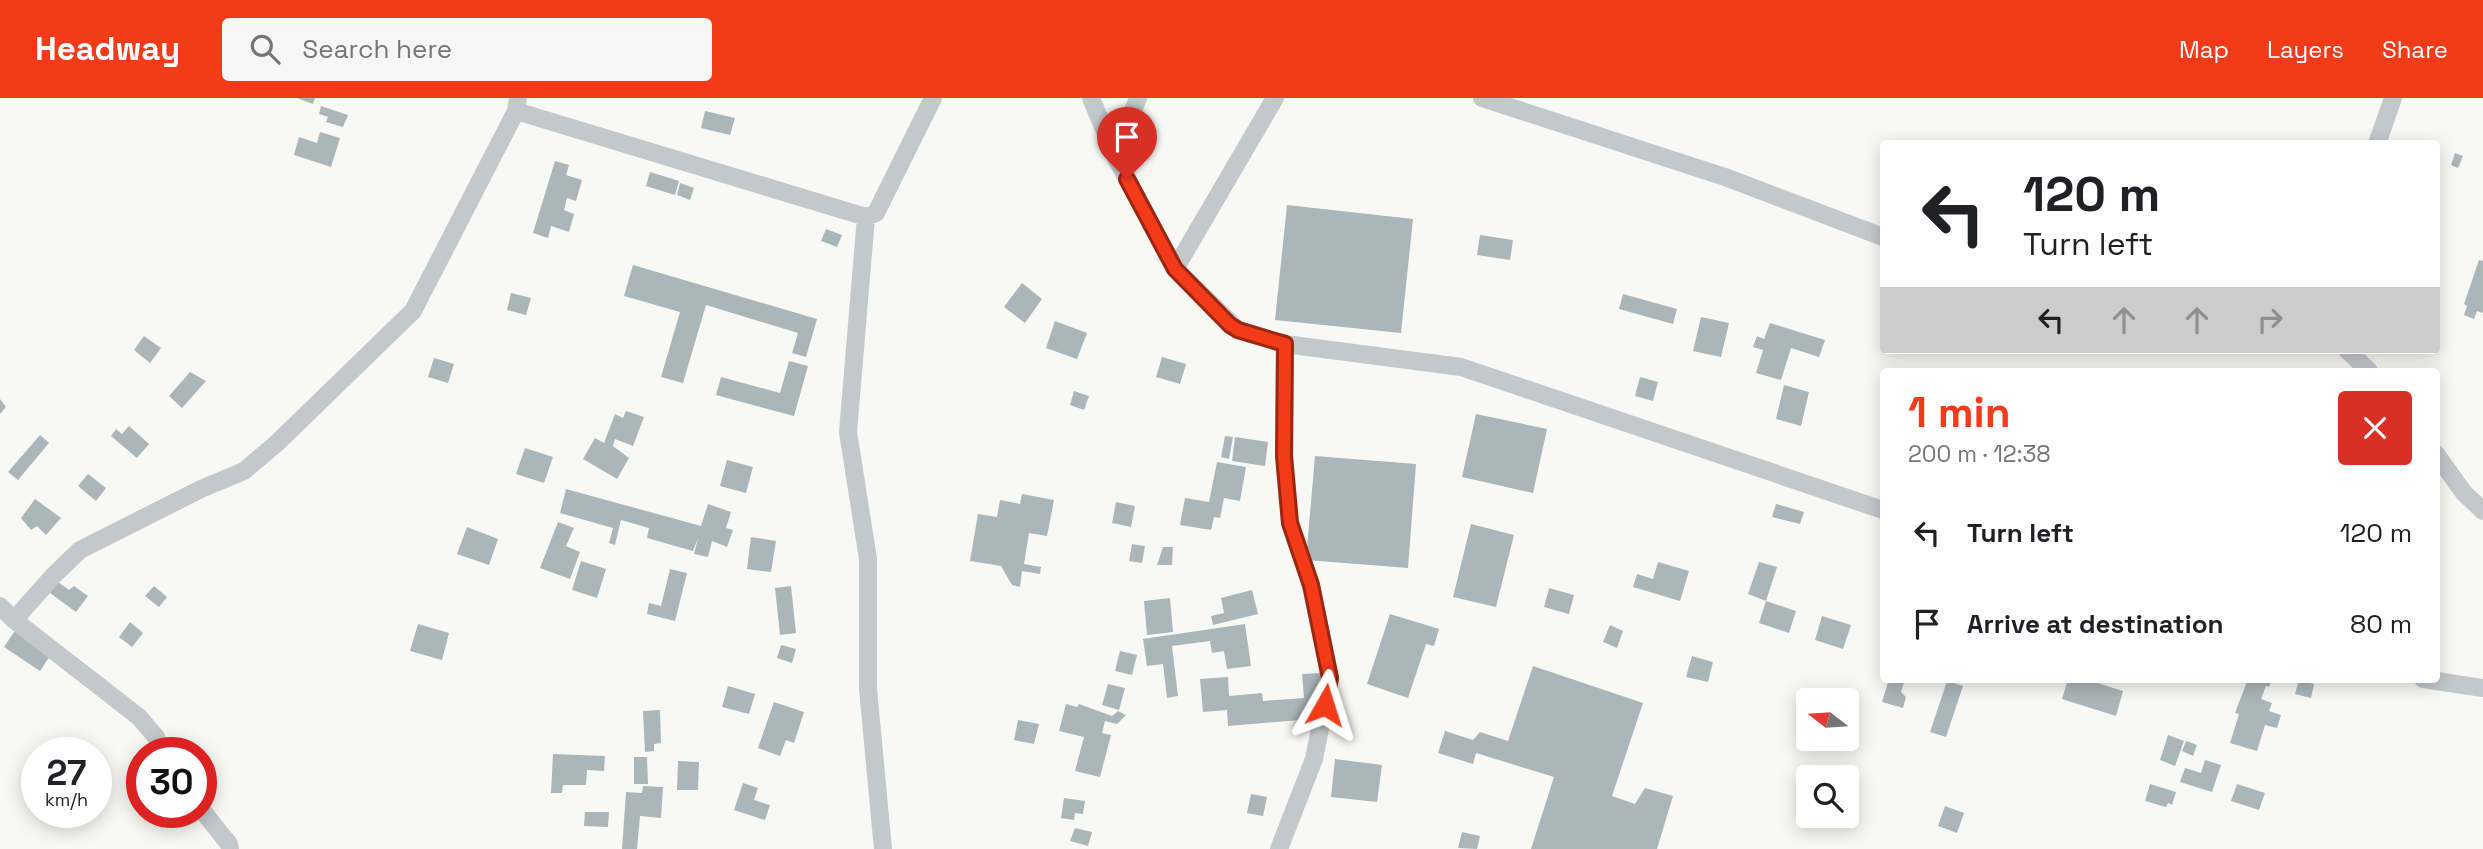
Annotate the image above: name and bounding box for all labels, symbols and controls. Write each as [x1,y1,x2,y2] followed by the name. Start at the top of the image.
[222,18,712,81] search box
[35,28,180,70] text: Headway
[246,30,284,68] icon: search
[302,32,452,66] text: Search here
[2179,34,2229,65] text: Map
[2267,34,2344,65] text: Layers
[2382,34,2448,65] text: Share
[1097,107,1157,179] pin
[1108,118,1146,156] icon: arrive
[2023,163,2160,225] text: 120 m
[1908,168,1999,259] icon: left
[2023,224,2153,264] text: Turn left
[2032,301,2070,339] icon: left
[2105,301,2143,339] icon: ahead
[2178,301,2216,339] icon: ahead
[2251,301,2289,339] icon: right
[1908,386,2011,439] text: 1 min
[2338,391,2412,465] button: close
[1908,439,2051,469] text: 200 m · 12:38
[1908,514,1946,552] icon: left
[1967,516,2074,550] text: Turn left
[2340,516,2412,550] text: 120 m
[1908,605,1946,643] icon: arrive
[1967,607,2224,641] text: Arrive at destination
[2350,607,2412,641] text: 80 m
[1288,668,1362,742] position arrow
[1796,688,1858,751] north arrow
[1796,688,1859,828] map controls
[126,737,217,828] speed limit sign: 30
[47,751,86,795] text: 27
[1796,765,1859,828] button: search
[45,788,88,811] text: km/h

